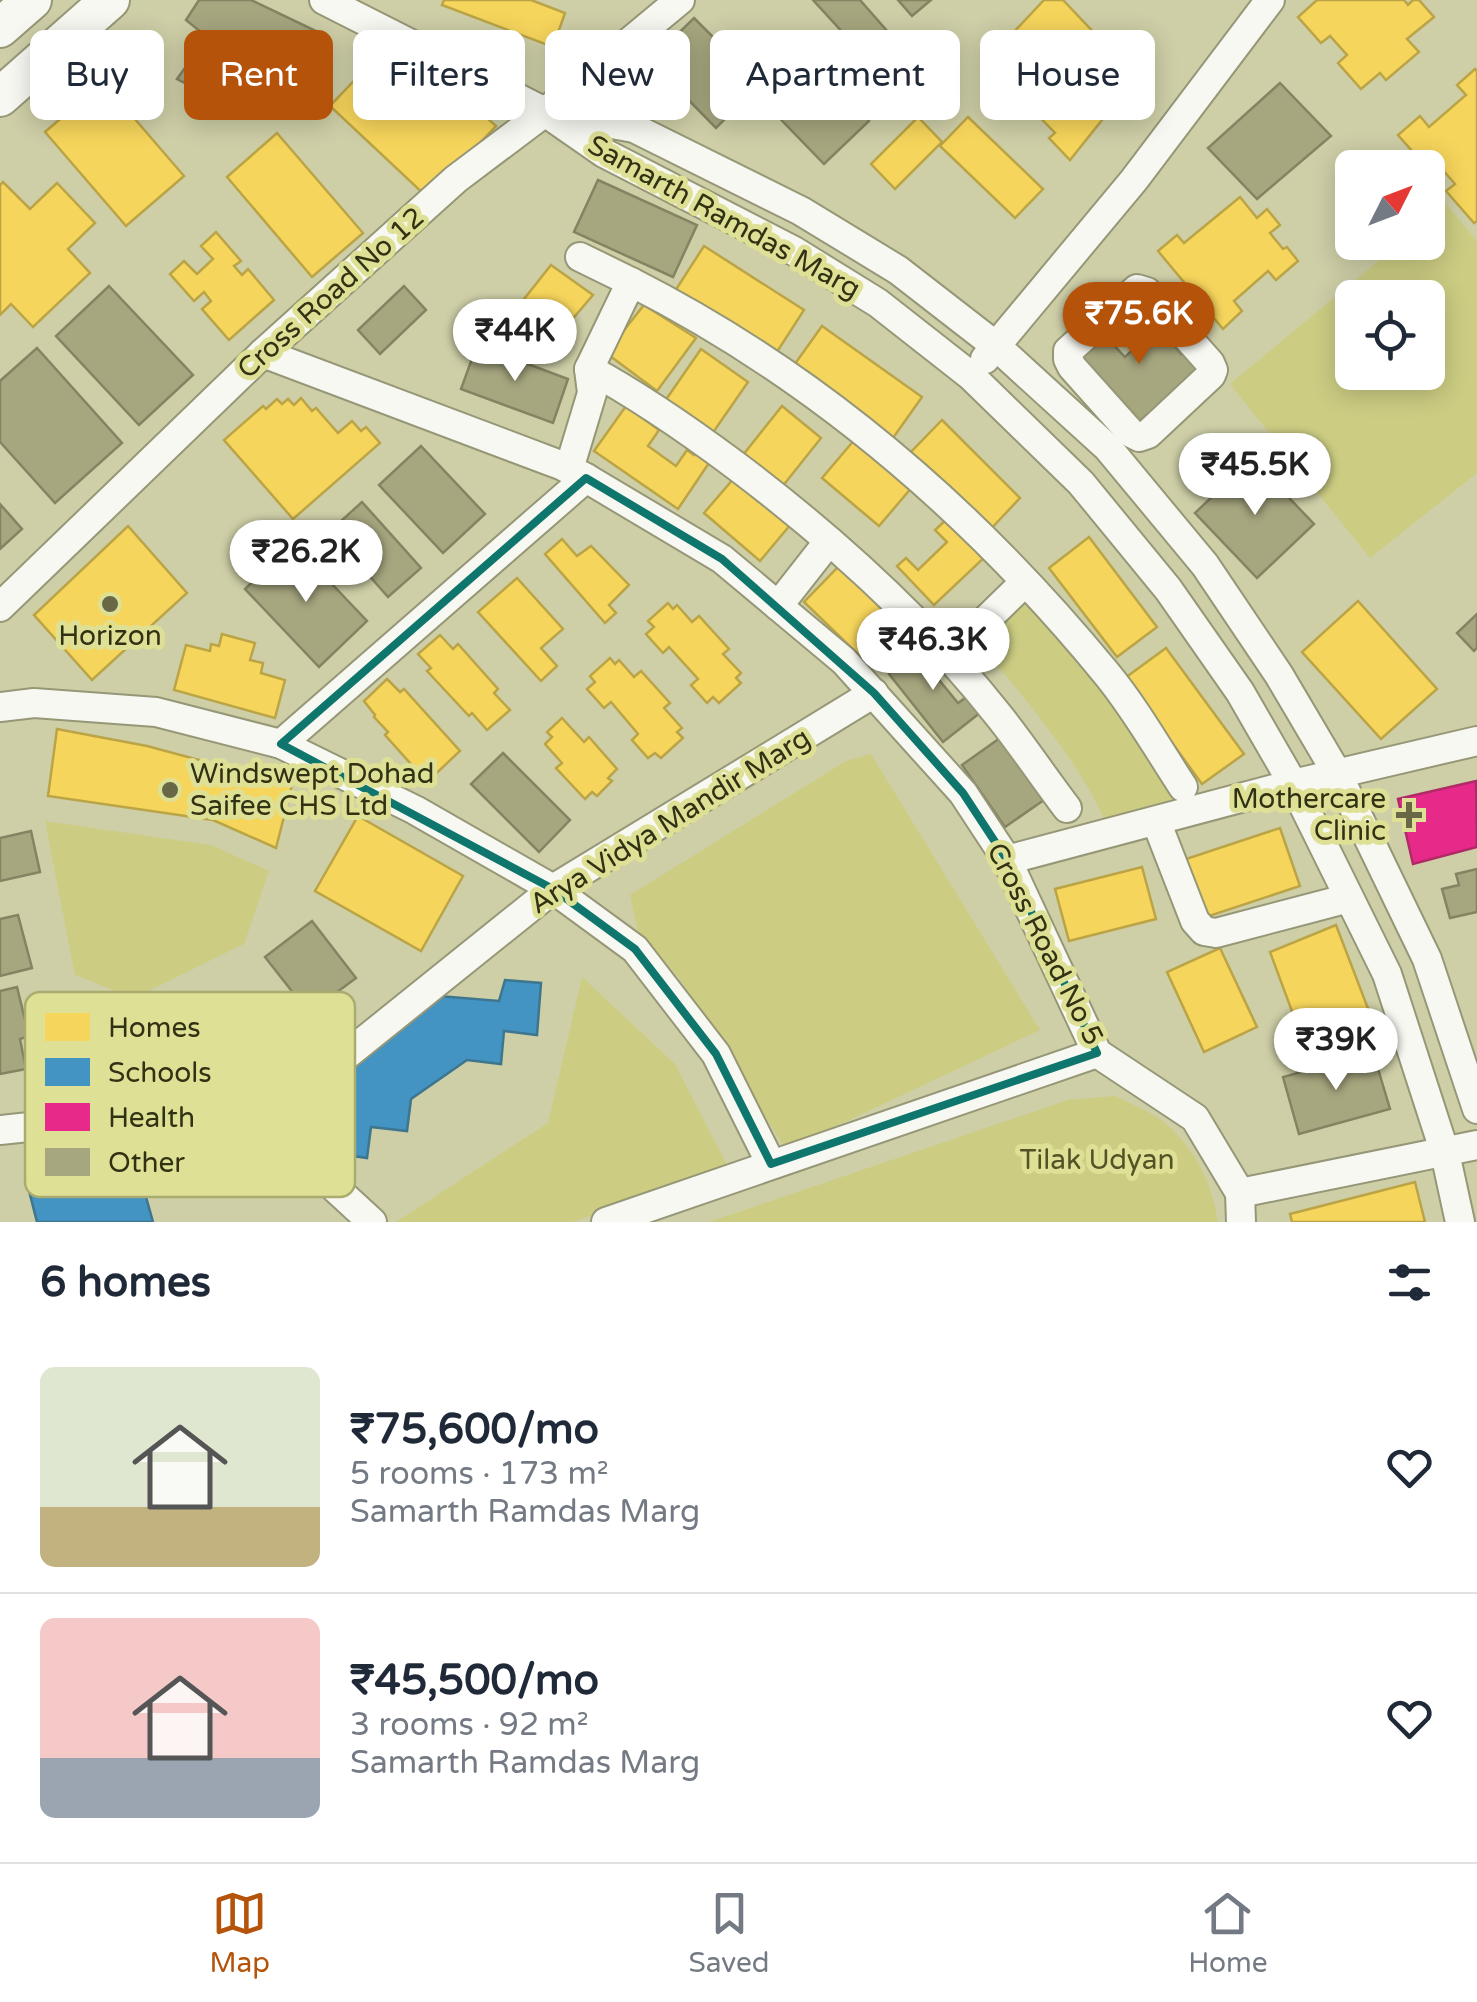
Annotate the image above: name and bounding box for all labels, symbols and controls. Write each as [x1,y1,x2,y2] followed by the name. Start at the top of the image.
[30,30,164,120] chip: Buy
[184,30,333,120] chip: Rent
[353,30,525,120] chip: Filters
[545,30,690,120] chip: New
[710,30,960,120] chip: Apartment
[980,30,1155,120] chip: House
[582,128,866,306] street label: Samarth Ramdas Marg
[1335,150,1445,260] north arrow
[1335,150,1445,390] map controls
[230,200,432,386] street label: Cross Road No 12
[1335,280,1445,390] button: locate
[1058,282,1220,367] pin: ₹75.6K
[1085,295,1193,333] text: ₹75.6K
[456,299,574,384] pin: ₹44K
[475,312,555,350] text: ₹44K
[1174,433,1336,518] pin: ₹45.5K
[1201,446,1309,484] text: ₹45.5K
[225,520,387,605] pin: ₹26.2K
[252,533,360,571] text: ₹26.2K
[99,593,121,615] marker: Horizon
[852,608,1014,693] pin: ₹46.3K
[58,619,162,653] place label: Horizon
[879,621,987,659] text: ₹46.3K
[524,721,816,921] street label: Arya Vidya Mandir Marg
[190,757,434,823] place label: Windswept Dohad Saifee CHS Ltd
[159,779,181,801] marker: Windswept Dohad Saifee CHS Ltd
[1232,782,1386,848] place label: Mothercare Clinic
[1396,802,1422,828] marker: Mothercare Clinic
[979,837,1111,1051] street label: Cross Road No 5
[25,992,355,1197] legend
[1277,1008,1395,1093] pin: ₹39K
[108,1011,201,1045] text: Homes
[1296,1021,1376,1059] text: ₹39K
[108,1056,212,1090] text: Schools
[108,1101,195,1135] text: Health
[1019,1143,1175,1177] park label: Tilak Udyan
[108,1146,185,1180] text: Other
[1382,1255,1437,1310] icon: filters
[40,1257,211,1308] text: 6 homes
[350,1404,599,1455] text: ₹75,600/mo
[120,1407,240,1527] icon: home
[1382,1440,1437,1495] icon: heart
[350,1455,609,1493] text: 5 rooms · 173 m²
[350,1493,700,1531] text: Samarth Ramdas Marg
[350,1655,599,1706] text: ₹45,500/mo
[120,1658,240,1778] icon: home
[1382,1691,1437,1746] icon: heart
[350,1706,589,1744] text: 3 rooms · 92 m²
[350,1744,700,1782] text: Samarth Ramdas Marg
[209,1886,270,1980] tab: Map
[689,1886,770,1980] tab: Saved
[1188,1886,1268,1980] tab: Home

